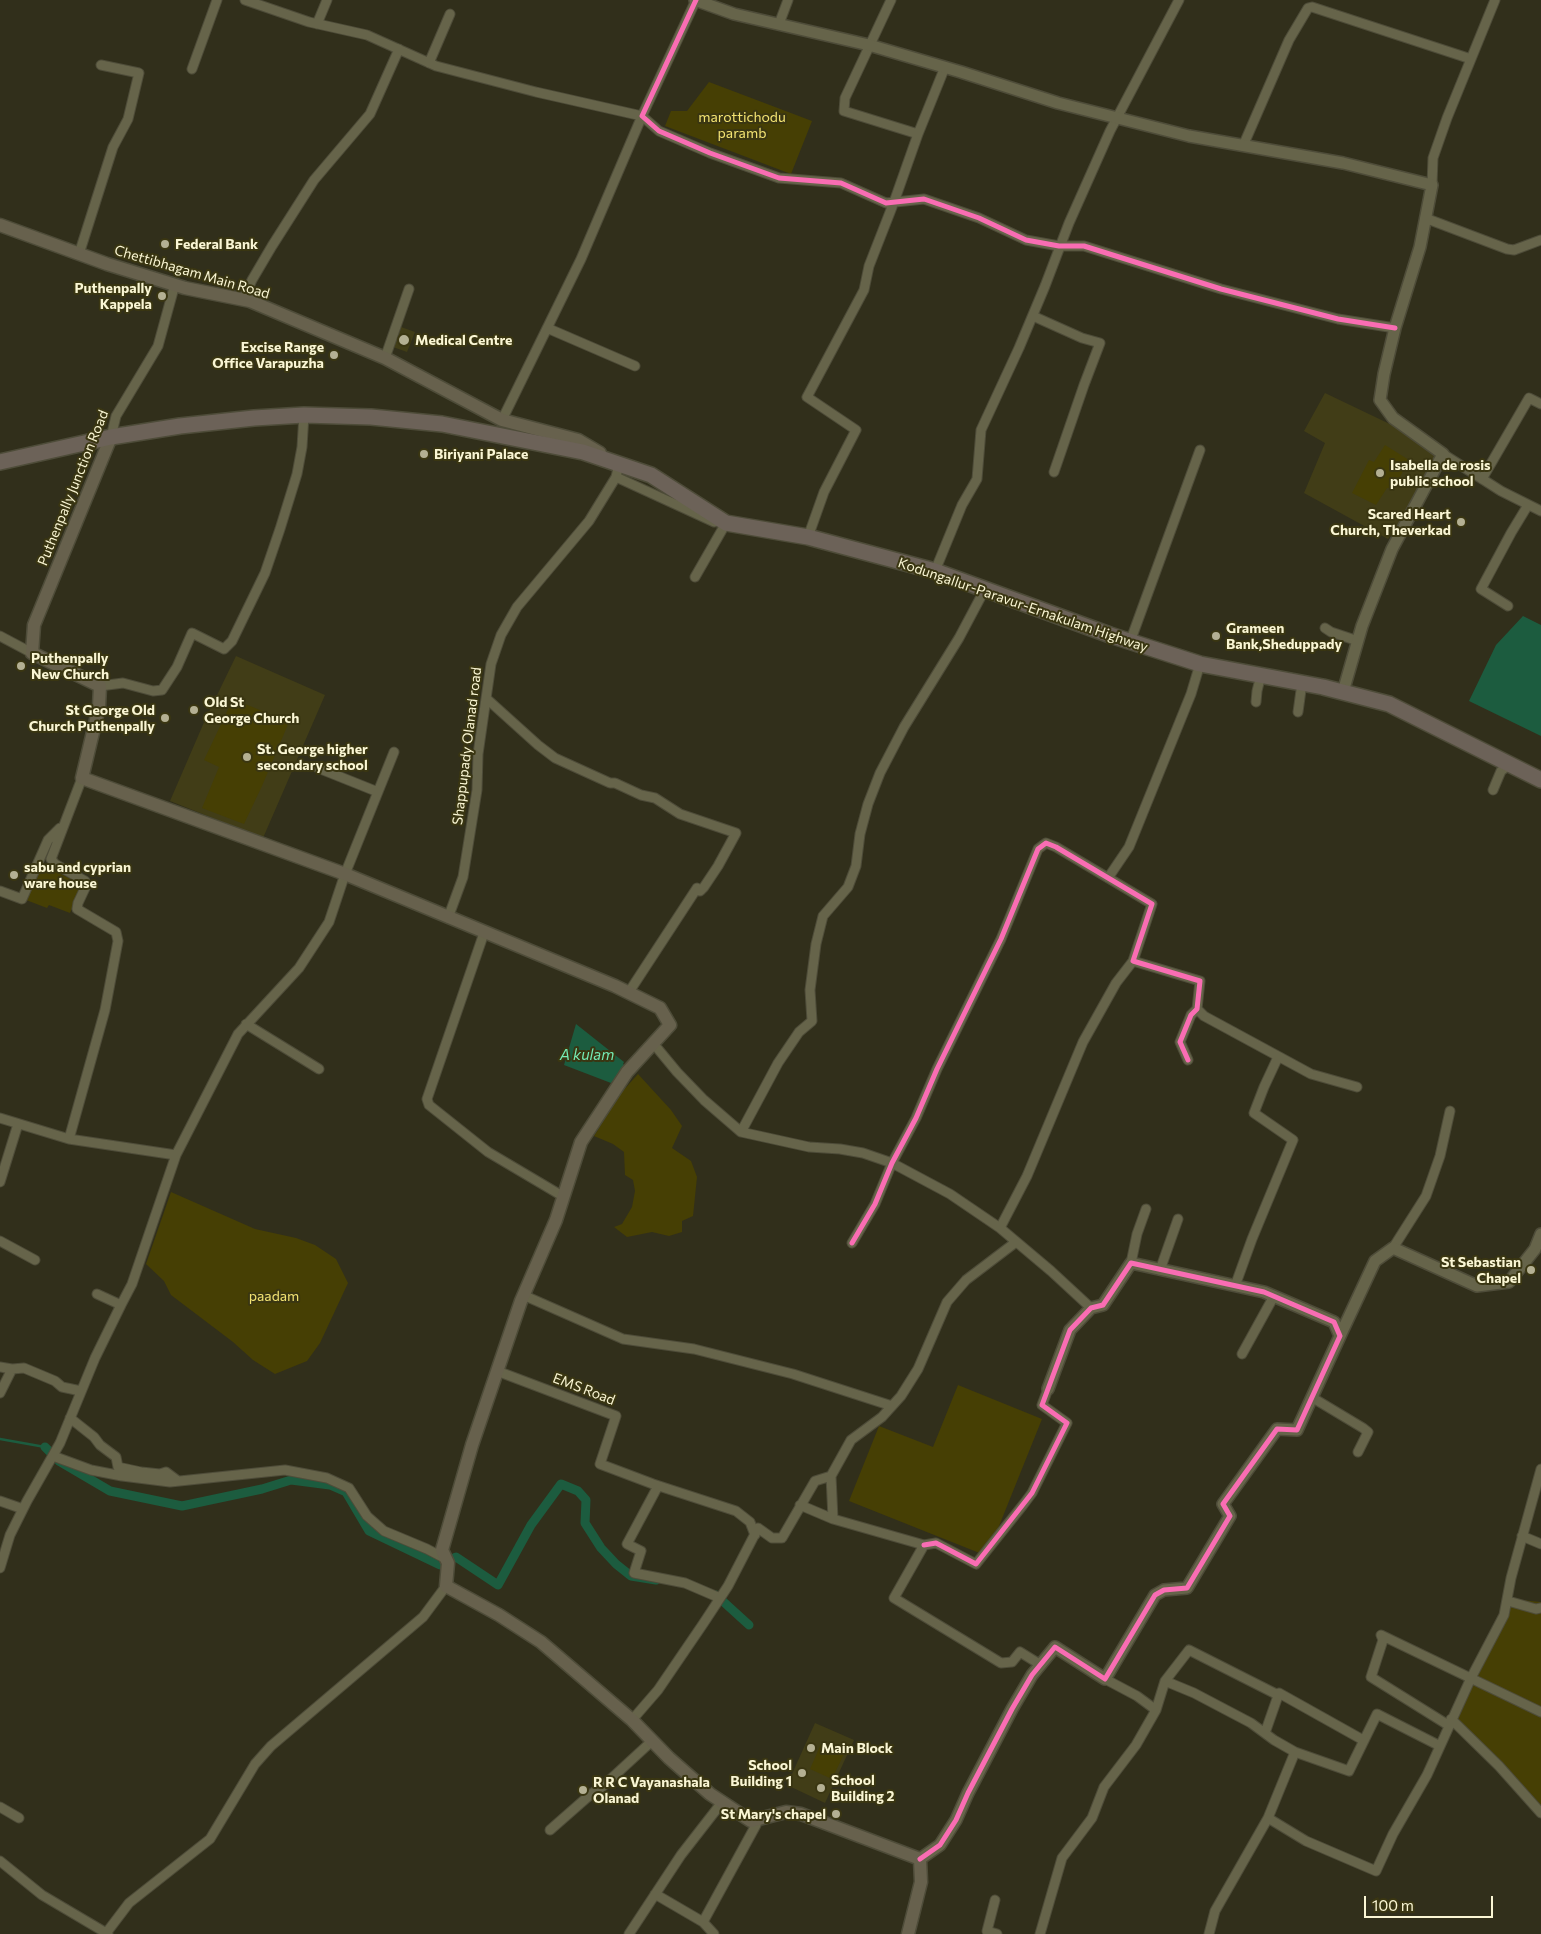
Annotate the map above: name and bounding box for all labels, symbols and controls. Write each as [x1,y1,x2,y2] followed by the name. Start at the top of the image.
[698,109,786,142] park label: marottichodu paramb
[175,236,258,252] place label: Federal Bank
[159,238,171,250] marker: Federal Bank
[112,242,272,302] street label: Chettibhagam Main Road
[74,280,152,312] place label: Puthenpally Kappela
[156,290,168,302] marker: Puthenpally Kappela
[415,332,512,348] place label: Medical Centre
[397,333,411,347] marker: Medical Centre
[212,339,324,372] place label: Excise Range Office Varapuzha
[328,349,340,361] marker: Excise Range Office Varapuzha
[34,408,112,568] street label: Puthenpally Junction Road
[434,446,528,462] place label: Biriyani Palace
[418,448,430,460] marker: Biriyani Palace
[1390,457,1491,490] place label: Isabella de rosis public school
[1374,467,1386,479] marker: Isabella de rosis public school
[1330,506,1451,538] place label: Scared Heart Church, Theverkad
[1455,516,1467,528] marker: Scared Heart Church, Theverkad
[896,554,1150,656] street label: Kodungallur-Paravur-Ernakulam Highway
[1226,620,1342,652] place label: Grameen Bank,Sheduppady
[1210,630,1222,642] marker: Grameen Bank,Sheduppady
[31,650,109,682] place label: Puthenpally New Church
[15,660,27,672] marker: Puthenpally New Church
[449,666,485,826] street label: Shappupady Olanad road
[204,694,299,726] place label: Old St George Church
[29,702,155,734] place label: St George Old Church Puthenpally
[188,704,200,716] marker: Old St George Church
[159,712,171,724] marker: St George Old Church Puthenpally
[257,741,368,774] place label: St. George higher secondary school
[241,751,253,763] marker: St. George higher secondary school
[24,859,131,892] place label: sabu and cyprian ware house
[8,869,20,881] marker: sabu and cyprian ware house
[560,1046,614,1064] water label: A kulam
[1441,1254,1521,1286] place label: St Sebastian Chapel
[1525,1264,1537,1276] marker: St Sebastian Chapel
[249,1288,299,1304] park label: paadam
[551,1369,617,1409] street label: EMS Road
[821,1740,893,1756] place label: Main Block
[805,1742,817,1754] marker: Main Block
[730,1757,792,1790] place label: School Building 1
[796,1767,808,1779] marker: School Building 1
[831,1772,894,1804] place label: School Building 2
[593,1774,710,1806] place label: R R C Vayanashala Olanad
[815,1782,827,1794] marker: School Building 2
[577,1784,589,1796] marker: R R C Vayanashala Olanad
[721,1806,826,1822] place label: St Mary's chapel
[830,1808,842,1820] marker: St Mary's chapel
[1366,1886,1495,1918] scale bar
[1372,1896,1414,1914] text: 100 m

